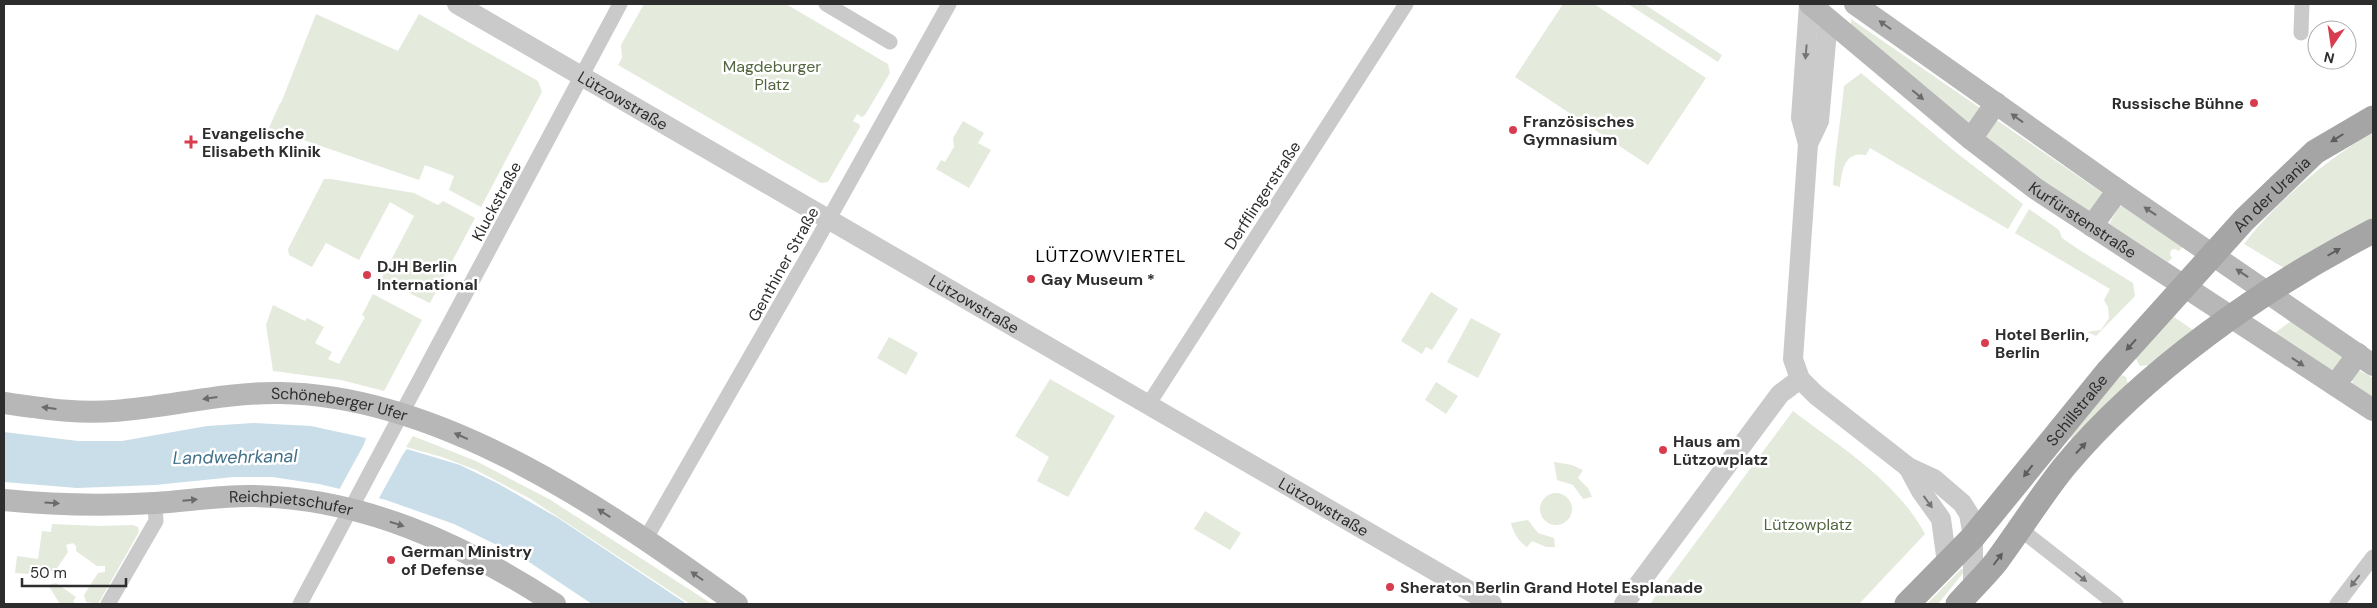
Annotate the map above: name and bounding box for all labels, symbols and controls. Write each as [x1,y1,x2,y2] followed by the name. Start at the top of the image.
[1878,20,1892,30] one-way arrow
[2307,20,2357,70] north arrow
[1802,45,1810,61] one-way arrow
[2322,48,2336,68] text: N
[723,56,821,95] park label: Magdeburger Platz
[574,66,672,135] street label: Lützowstraße
[1911,89,1924,100] one-way arrow
[2112,93,2244,114] place label: Russische Bühne
[2248,97,2260,109] marker: Russische Bühne
[1523,111,1634,150] place label: Französisches Gymnasium
[2011,112,2024,123] one-way arrow
[202,123,322,162] place label: Evangelische Elisabeth Klinik
[1507,124,1519,136] marker: Französisches Gymnasium
[2330,133,2343,143] one-way arrow
[184,135,198,149] marker: Evangelische Elisabeth Klinik
[1220,137,1305,253] street label: Derfflingerstraße
[2228,152,2315,237] street label: An der Urania
[467,158,526,245] street label: Kluckstraße
[2024,177,2140,263] street label: Kurfürstenstraße
[743,203,824,325] street label: Genthiner Straße
[2143,207,2156,216] one-way arrow
[1036,244,1187,268] district label: LÜTZOWVIERTEL
[2326,248,2341,256] one-way arrow
[377,256,478,295] place label: DJH Berlin International
[2235,268,2248,278] one-way arrow
[361,269,373,281] marker: DJH Berlin International
[1041,269,1155,290] place label: Gay Museum *
[925,270,1023,339] street label: Lützowstraße
[1025,273,1037,285] marker: Gay Museum *
[1995,324,2089,363] place label: Hotel Berlin, Berlin
[1979,337,1991,349] marker: Hotel Berlin, Berlin
[2125,338,2137,350] one-way arrow
[2292,357,2305,367] one-way arrow
[2041,370,2112,450] street label: Schillstraße
[271,383,410,426] street label: Schöneberger Ufer
[202,394,218,402] one-way arrow
[41,404,57,412] one-way arrow
[1673,431,1768,470] place label: Haus am Lützowplatz
[454,432,468,440] one-way arrow
[2075,443,2087,455] one-way arrow
[172,444,299,470] water label: Landwehrkanal
[1657,444,1669,456] marker: Haus am Lützowplatz
[2023,464,2033,477] one-way arrow
[1275,473,1372,541] street label: Lützowstraße
[229,486,355,520] street label: Reichpietschufer
[1923,495,1934,508] one-way arrow
[182,496,198,504] one-way arrow
[45,500,61,508] one-way arrow
[597,509,610,518] one-way arrow
[1764,514,1852,535] park label: Lützowplatz
[389,520,404,528] one-way arrow
[401,541,532,580] place label: German Ministry of Defense
[1993,552,2003,566] one-way arrow
[385,554,397,566] marker: German Ministry of Defense
[22,556,126,588] scale bar
[30,563,67,583] text: 50 m
[690,571,704,581] one-way arrow
[2074,571,2087,582] one-way arrow
[2350,574,2361,587] one-way arrow
[1400,577,1703,598] place label: Sheraton Berlin Grand Hotel Esplanade
[1384,581,1396,593] marker: Sheraton Berlin Grand Hotel Esplanade

